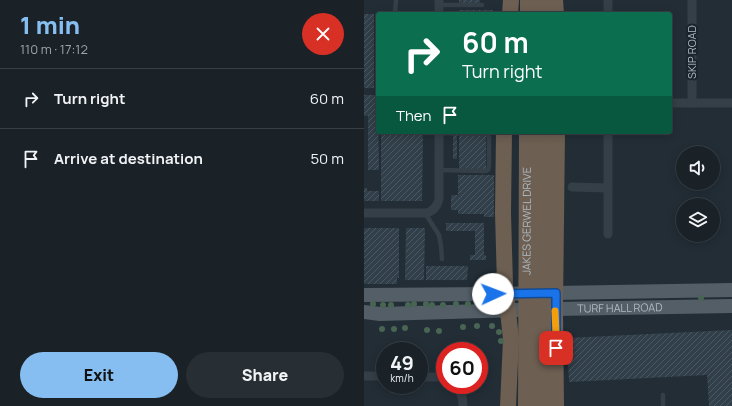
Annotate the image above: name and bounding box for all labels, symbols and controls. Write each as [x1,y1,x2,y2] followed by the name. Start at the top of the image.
[20,8,80,41] text: 1 min
[302,13,344,55] button: close
[462,23,529,61] text: 60 m
[684,25,699,79] street label: SKIP ROAD
[396,28,448,80] icon: right
[20,40,88,58] text: 110 m · 17:12
[462,59,543,83] text: Turn right
[20,88,42,110] icon: right
[54,88,125,109] text: Turn right
[310,88,344,109] text: 60 m
[439,104,461,126] icon: arrive
[396,105,431,126] text: Then
[676,146,720,242] map controls
[676,146,720,190] button: sound
[20,148,42,170] icon: arrive
[54,148,203,169] text: Arrive at destination
[310,148,344,169] text: 50 m
[518,167,534,275] street label: JAKES GERWEL DRIVE
[676,198,720,242] button: layers
[472,273,514,315] position arrow
[577,299,663,316] street label: TURF HALL ROAD
[539,331,573,365] pin
[545,337,567,359] icon: arrive
[436,342,488,394] speed limit sign: 60
[390,349,414,376] text: 49
[20,352,178,398] button: Exit
[186,352,344,398] button: Share
[390,371,414,385] text: km/h

